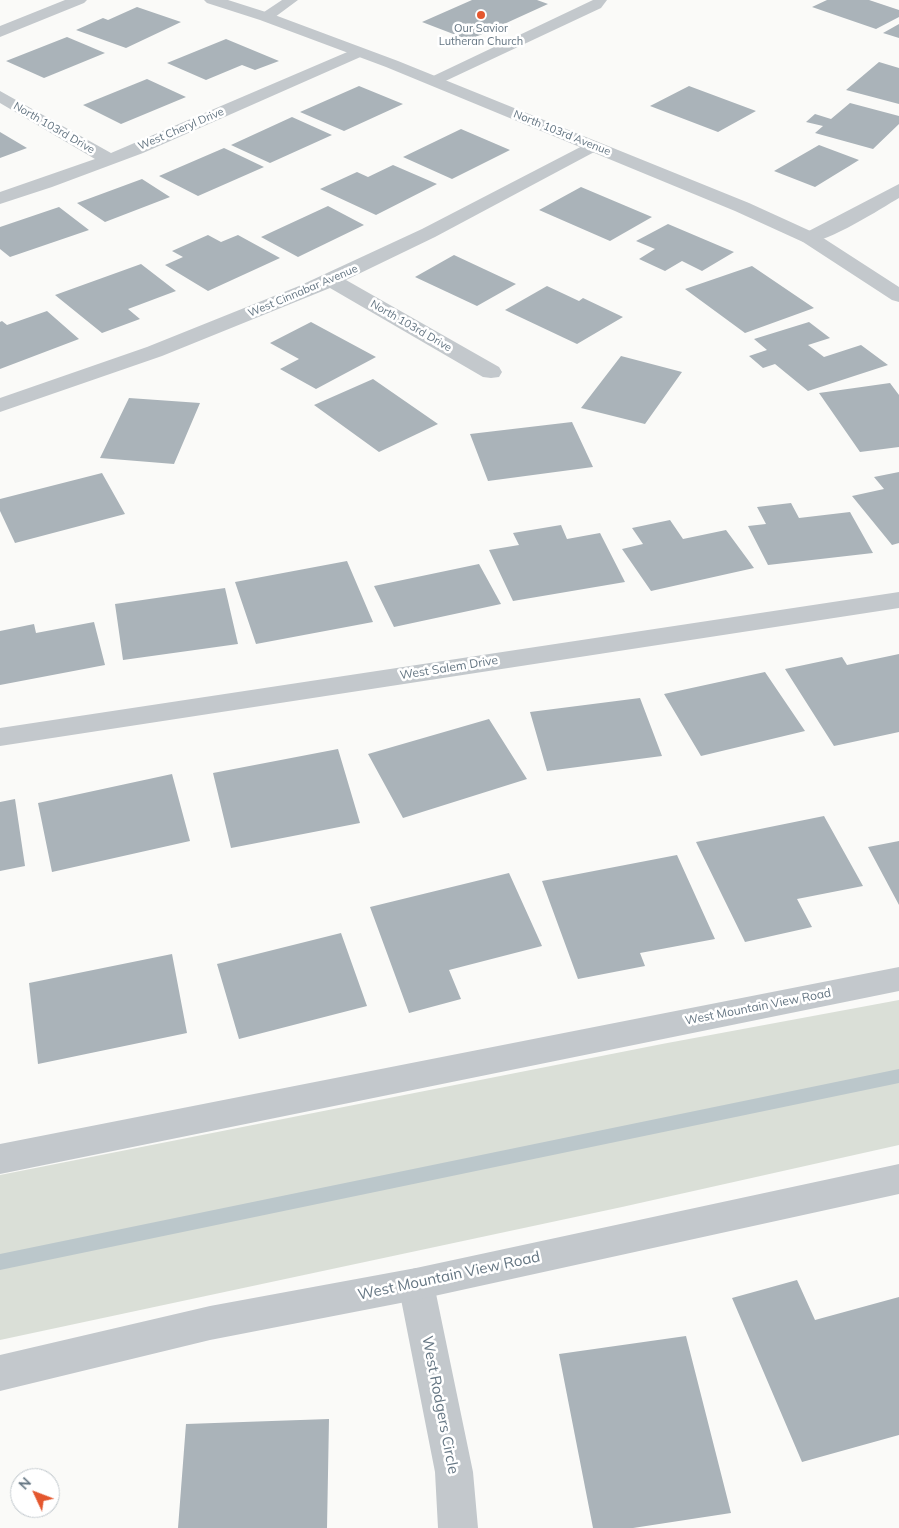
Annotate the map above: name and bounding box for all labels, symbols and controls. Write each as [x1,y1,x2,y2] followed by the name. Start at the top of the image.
[475,9,487,21] marker: Our Savior Lutheran Church
[439,22,523,48] place label: Our Savior Lutheran Church
[11,99,97,157] street label: North 103rd Drive
[136,105,226,153] street label: West Cheryl Drive
[512,108,612,158] street label: North 103rd Avenue
[246,262,360,320] street label: West Cinnabar Avenue
[368,297,454,355] street label: North 103rd Drive
[399,653,499,683] street label: West Salem Drive
[684,986,832,1028] street label: West Mountain View Road
[356,1248,542,1304] street label: West Mountain View Road
[418,1334,462,1476] street label: West Rodgers Circle
[10,1468,60,1518] north arrow
[15,1473,35,1493] text: N

